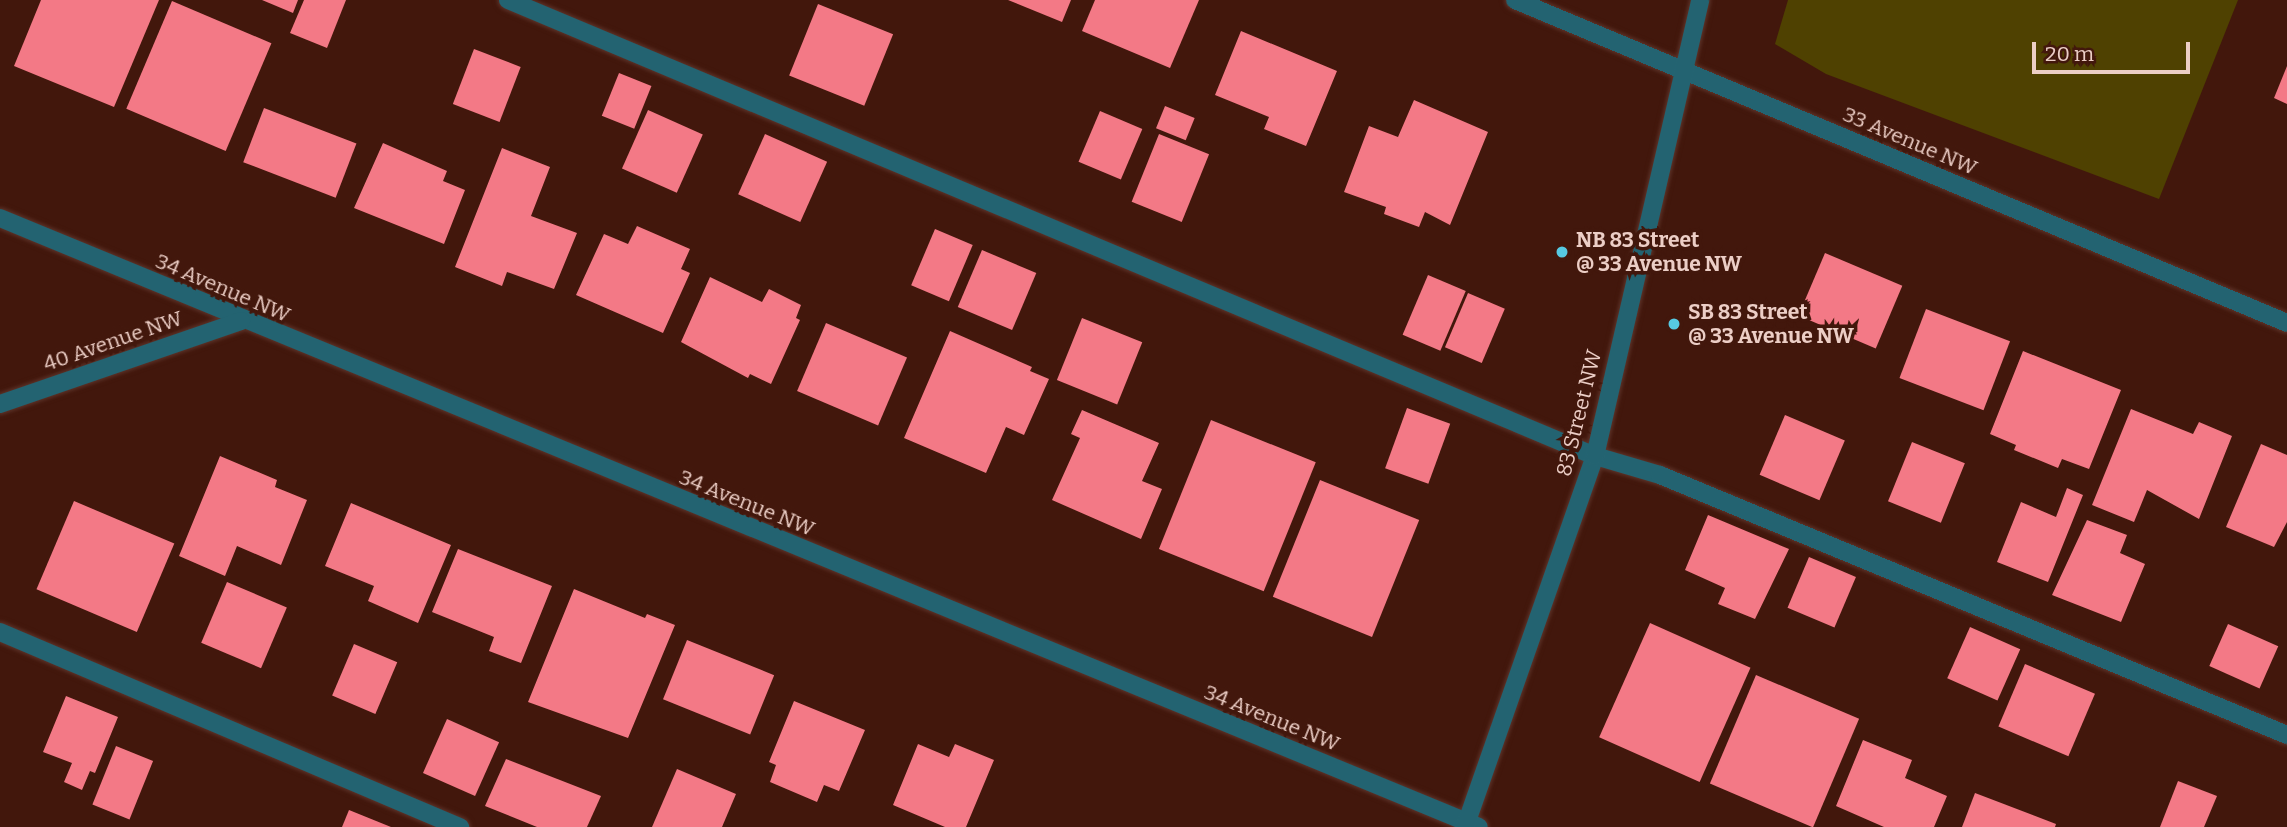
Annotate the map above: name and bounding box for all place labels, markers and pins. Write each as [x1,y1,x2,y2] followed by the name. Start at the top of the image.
[1576,227,1742,277] place label: NB 83 Street @ 33 Avenue NW
[1554,244,1570,260] marker: NB 83 Street @ 33 Avenue NW
[1688,299,1854,349] place label: SB 83 Street @ 33 Avenue NW
[1666,316,1682,332] marker: SB 83 Street @ 33 Avenue NW

